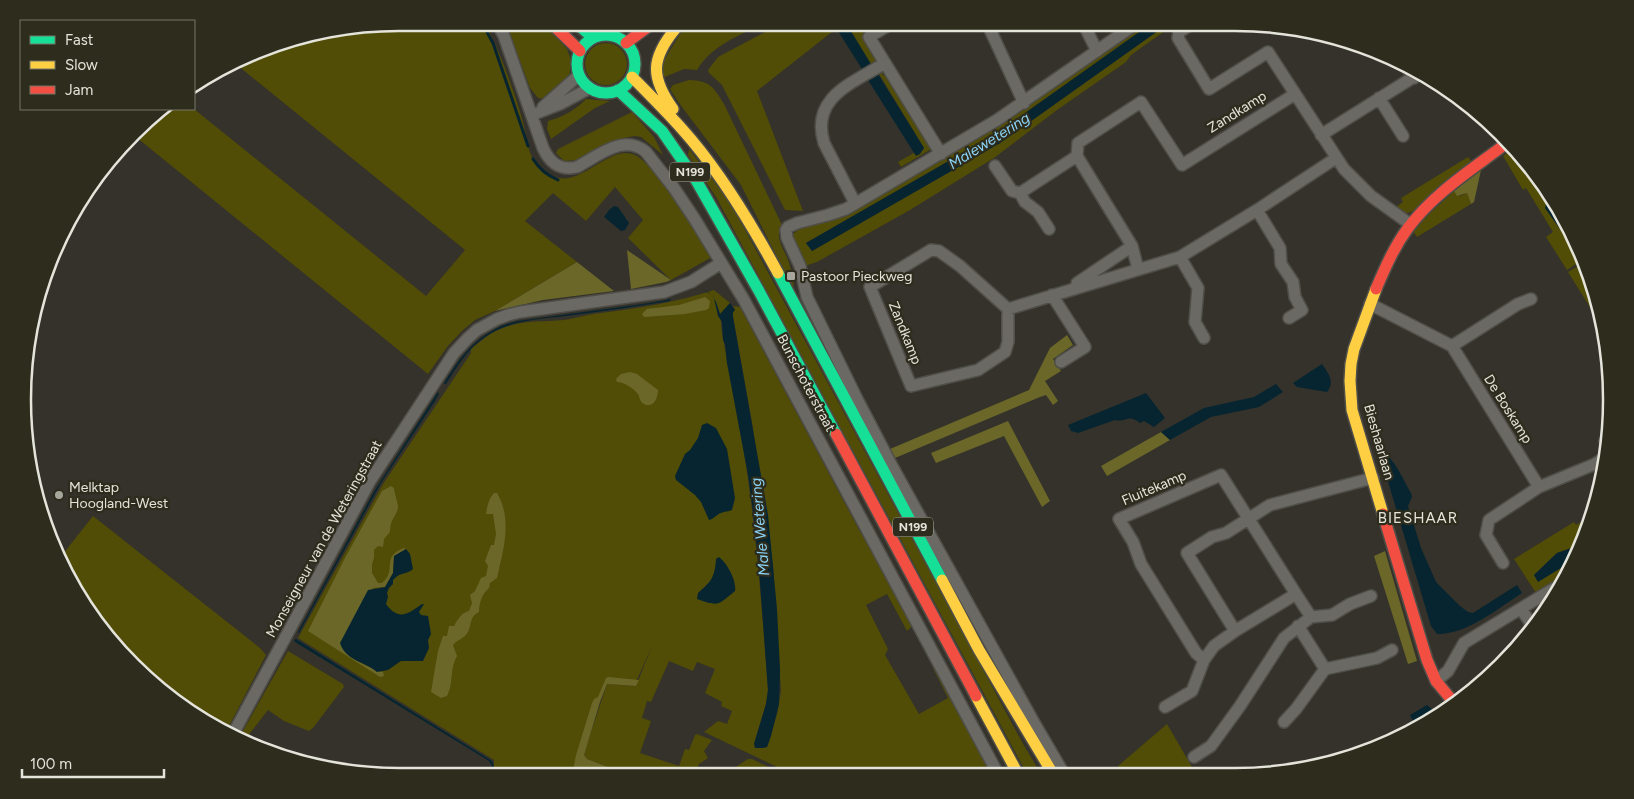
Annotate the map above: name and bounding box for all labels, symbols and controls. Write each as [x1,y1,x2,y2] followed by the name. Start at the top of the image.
[20,20,195,110] legend
[65,31,94,49] text: Fast
[65,56,98,74] text: Slow
[65,81,93,99] text: Jam
[1204,87,1270,137] street label: Zandkamp
[945,109,1033,173] water label: Malewetering
[670,162,710,182] road number: N199
[801,268,912,285] place label: Pastoor Pieckweg
[785,270,797,282] marker: Pastoor Pieckweg
[885,299,925,367] street label: Zandkamp
[773,331,839,435] street label: Bunschoterstraat
[1480,371,1536,447] street label: De Boskamp
[1360,402,1398,482] street label: Bieshaarlaan
[262,437,386,641] street label: Monseigneur van de Weteringstraat
[1119,467,1189,509] street label: Fluitekamp
[747,477,773,577] water label: Male Wetering
[69,479,168,512] place label: Melktap Hoogland-West
[53,489,65,501] marker: Melktap Hoogland-West
[1378,509,1458,527] district label: BIESHAAR
[893,518,933,536] road number: N199
[22,746,165,778] scale bar
[30,755,72,773] text: 100 m

